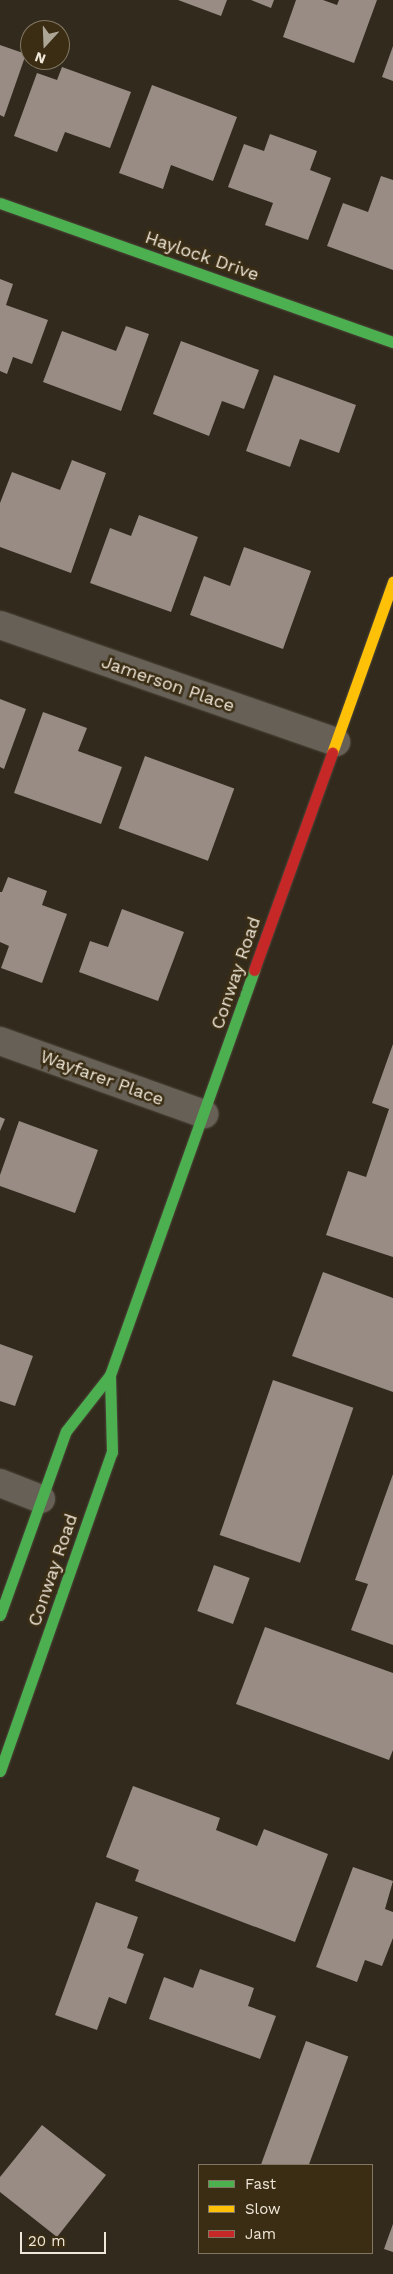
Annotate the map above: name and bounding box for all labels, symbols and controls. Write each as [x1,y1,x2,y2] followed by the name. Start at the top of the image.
[20,20,70,70] north arrow
[33,49,48,67] text: N
[142,226,262,286] street label: Haylock Drive
[99,651,237,717] street label: Jamerson Place
[207,914,265,1032] street label: Conway Road
[37,1046,167,1110] street label: Wayfarer Place
[24,1511,82,1629] street label: Conway Road
[198,2164,373,2254] legend
[245,2175,276,2193] text: Fast
[245,2200,281,2218] text: Slow
[22,2222,109,2254] scale bar
[245,2225,276,2243] text: Jam
[28,2232,66,2250] text: 20 m

